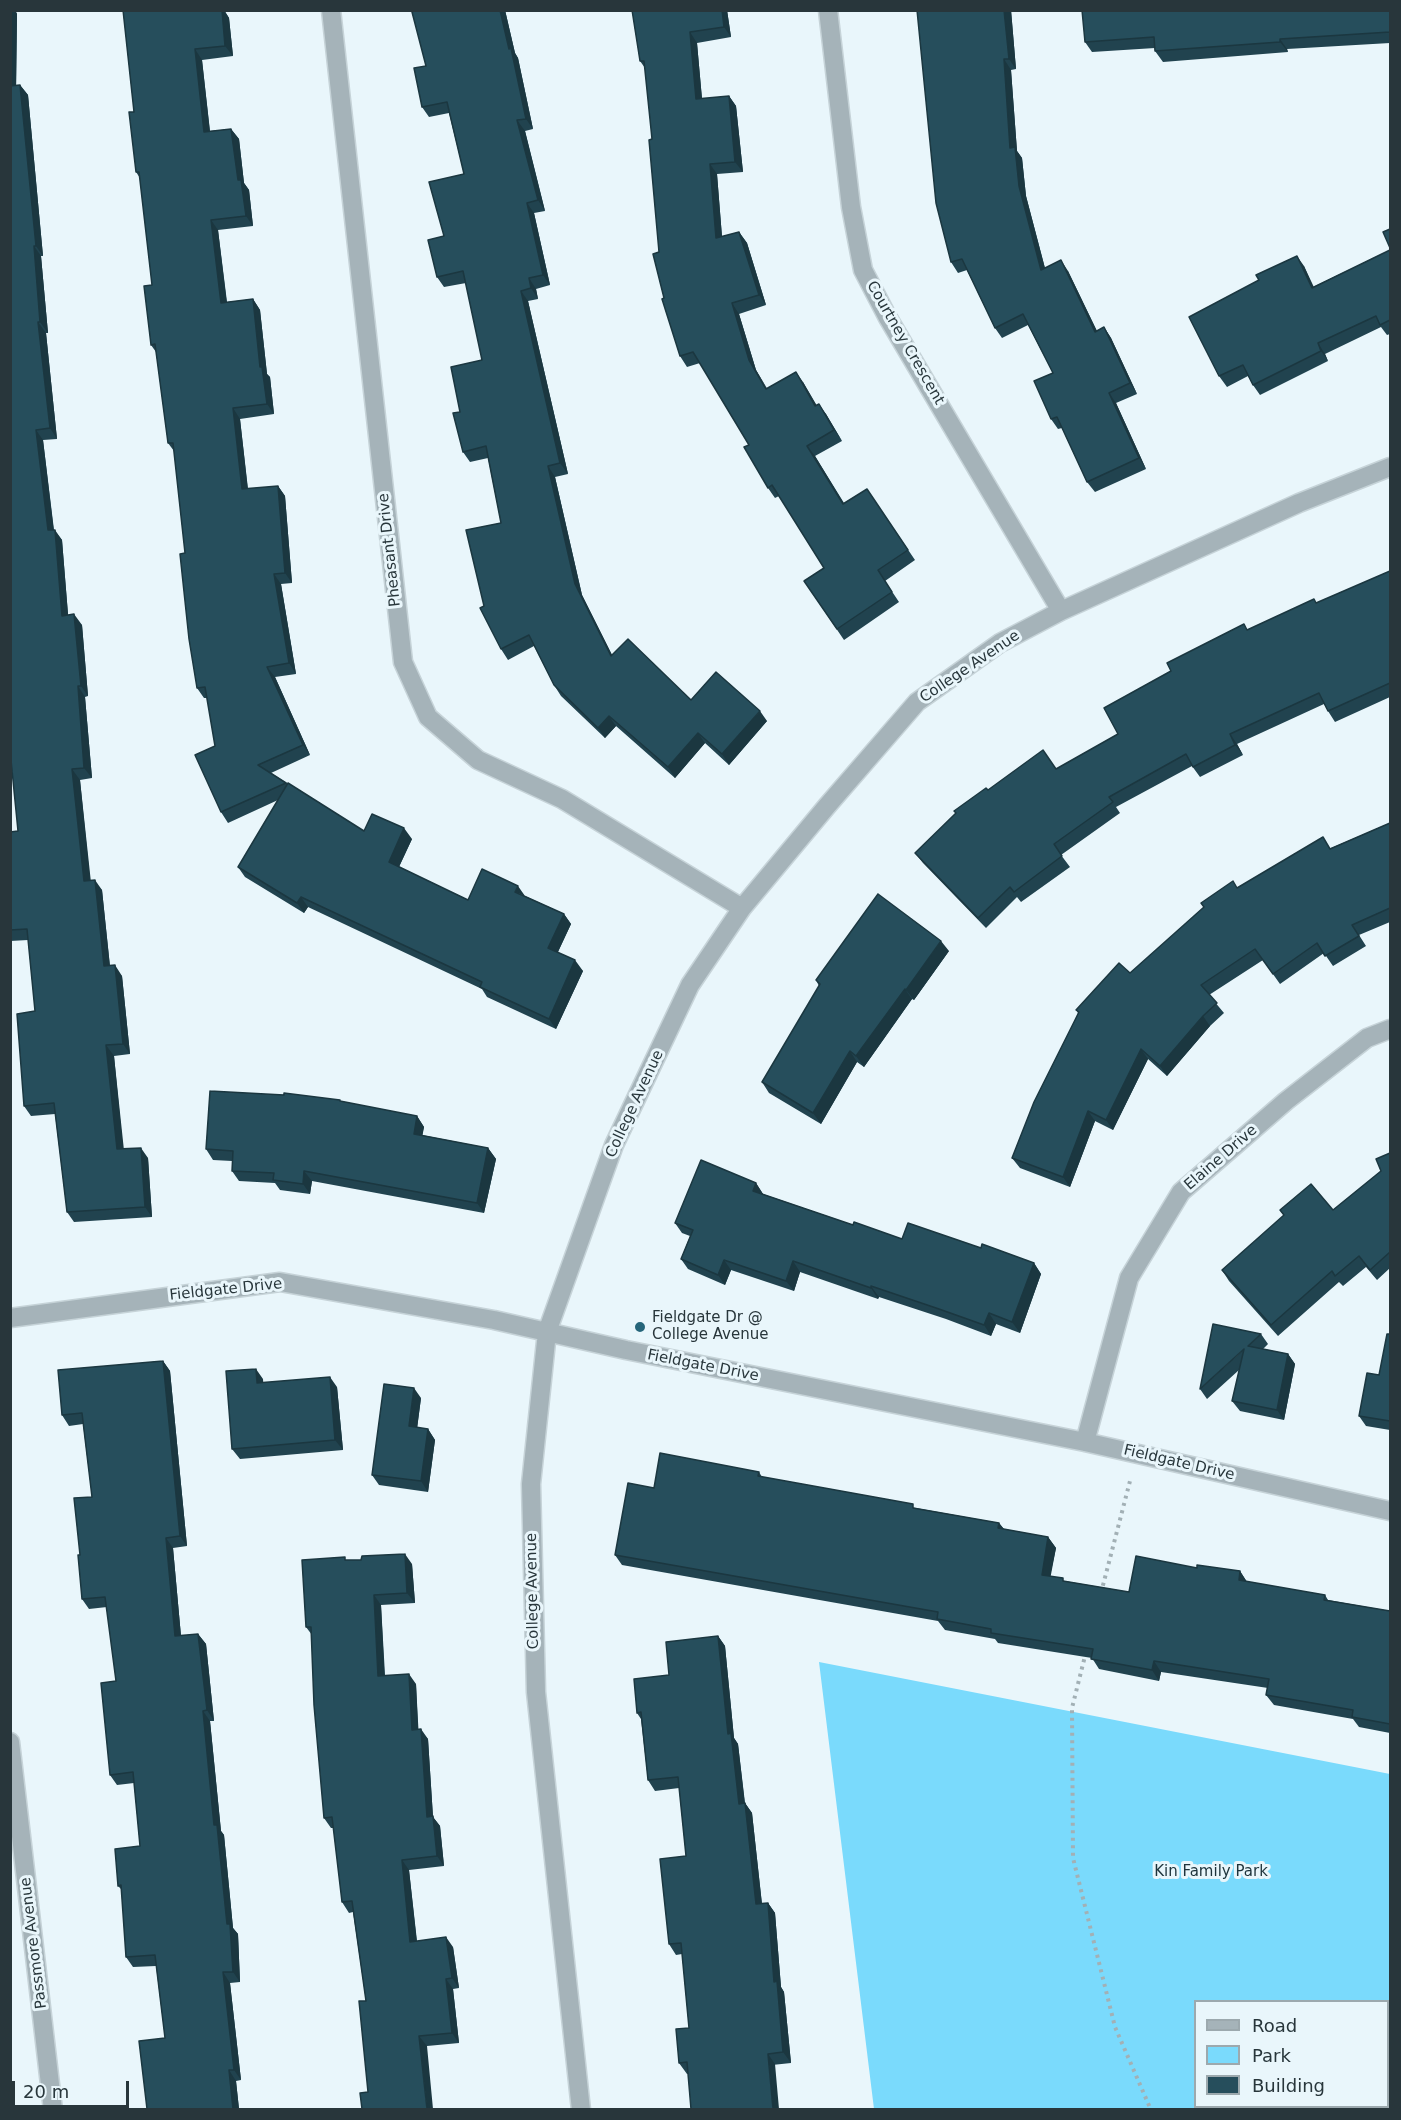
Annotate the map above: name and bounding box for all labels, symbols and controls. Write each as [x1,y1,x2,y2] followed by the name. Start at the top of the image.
[862,278,948,408] street label: Courtney Crescent
[375,492,405,608] street label: Pheasant Drive
[917,627,1023,707] street label: College Avenue
[602,1047,668,1161] street label: College Avenue
[1181,1122,1261,1194] street label: Elaine Drive
[169,1275,283,1305] street label: Fieldgate Drive
[652,1309,768,1344] place label: Fieldgate Dr @ College Avenue
[633,1320,647,1334] marker: Fieldgate Dr @ College Avenue
[646,1346,760,1386] street label: Fieldgate Drive
[1122,1441,1236,1485] street label: Fieldgate Drive
[523,1533,543,1649] street label: College Avenue
[1154,1863,1268,1881] park label: Kin Family Park
[17,1876,51,2010] street label: Passmore Avenue
[1194,2000,1389,2108] legend
[1252,2015,1297,2036] text: Road
[1252,2045,1291,2066] text: Park
[15,2069,132,2107] scale bar
[1252,2075,1325,2096] text: Building
[23,2081,69,2102] text: 20 m

